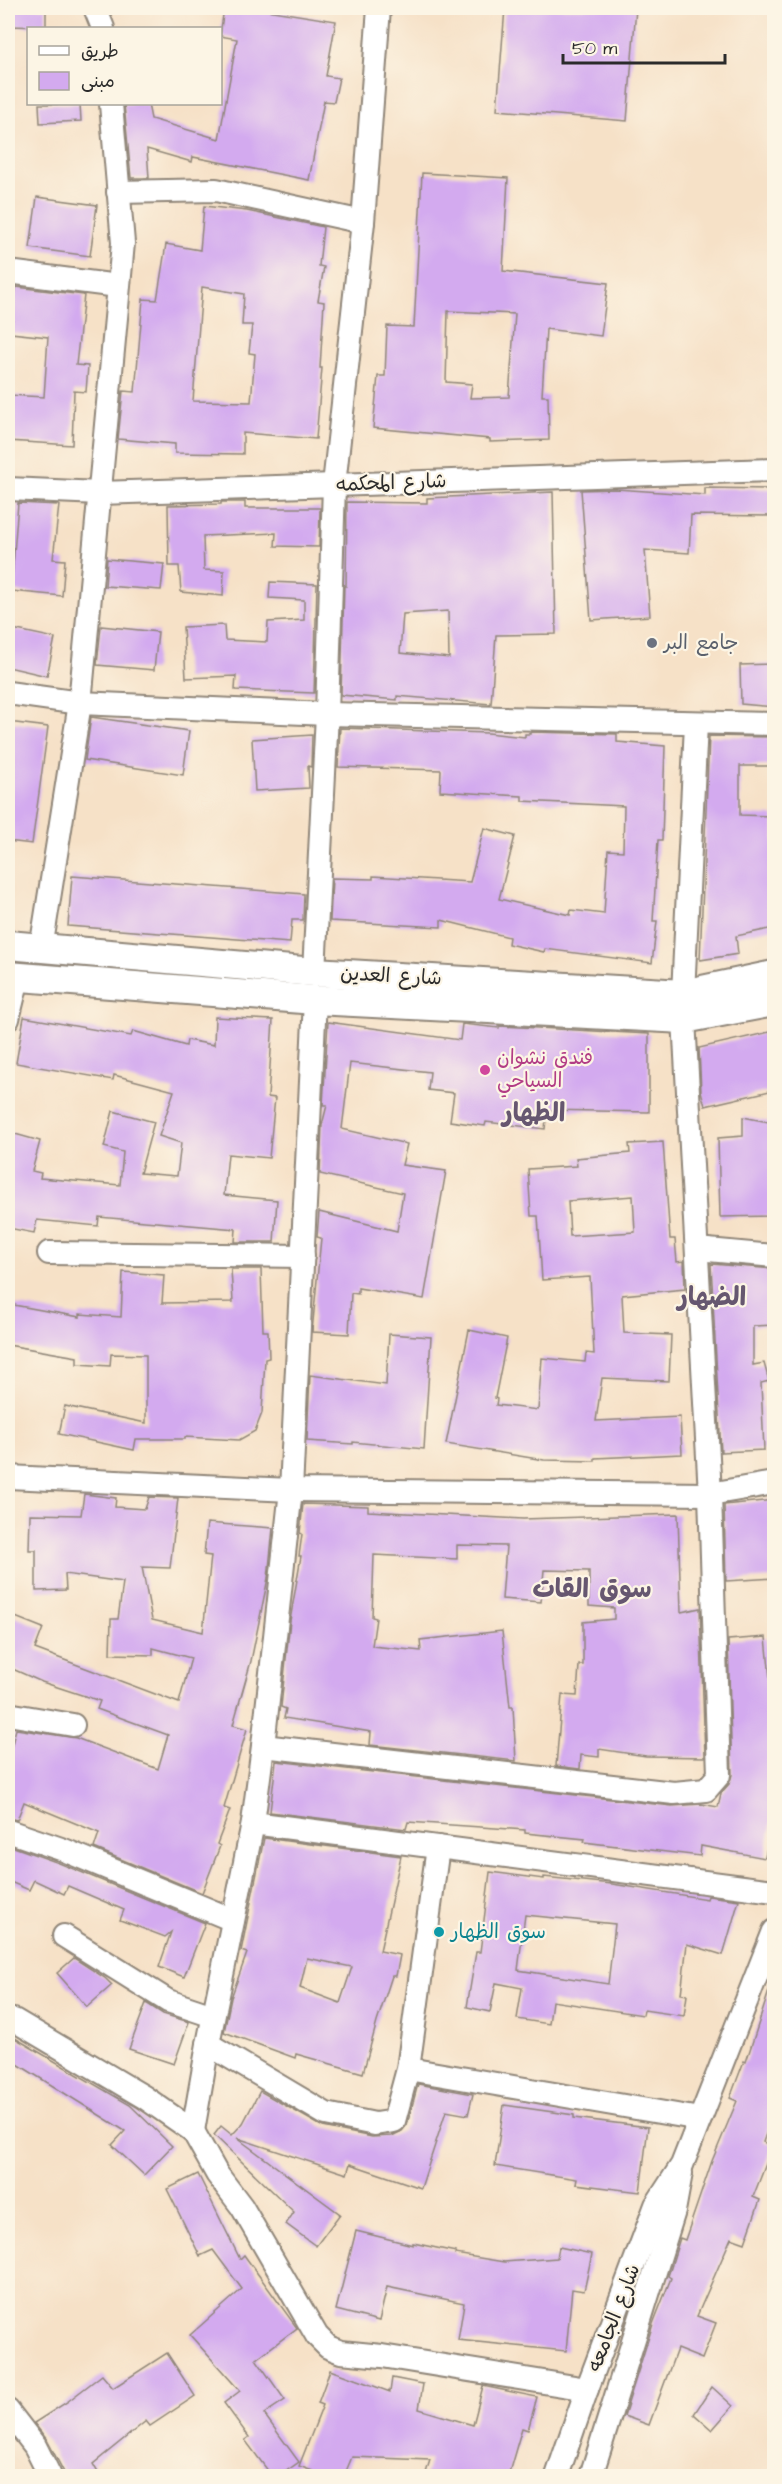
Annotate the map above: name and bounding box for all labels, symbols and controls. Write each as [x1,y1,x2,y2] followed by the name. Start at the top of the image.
[27,27,222,105] legend
[563,27,725,65] scale bar
[572,36,617,61] text: 50 m
[81,39,119,64] text: طريق
[81,69,115,94] text: مبنى
[335,467,447,499] street label: شارع المحكمه
[662,629,739,657] place label: جامع البر
[645,636,659,650] marker: جامع البر
[340,959,442,993] street label: شارع العدين
[497,1044,593,1098] place label: فندق نشوان السياحي
[478,1063,492,1077] marker: فندق نشوان السياحي
[501,1095,565,1131] district label: الظهار
[676,1279,746,1315] district label: الضهار
[532,1571,652,1607] district label: سوق القات
[449,1918,546,1946] place label: سوق الظهار
[432,1925,446,1939] marker: سوق الظهار
[581,2260,647,2376] street label: شارع الجامعه

